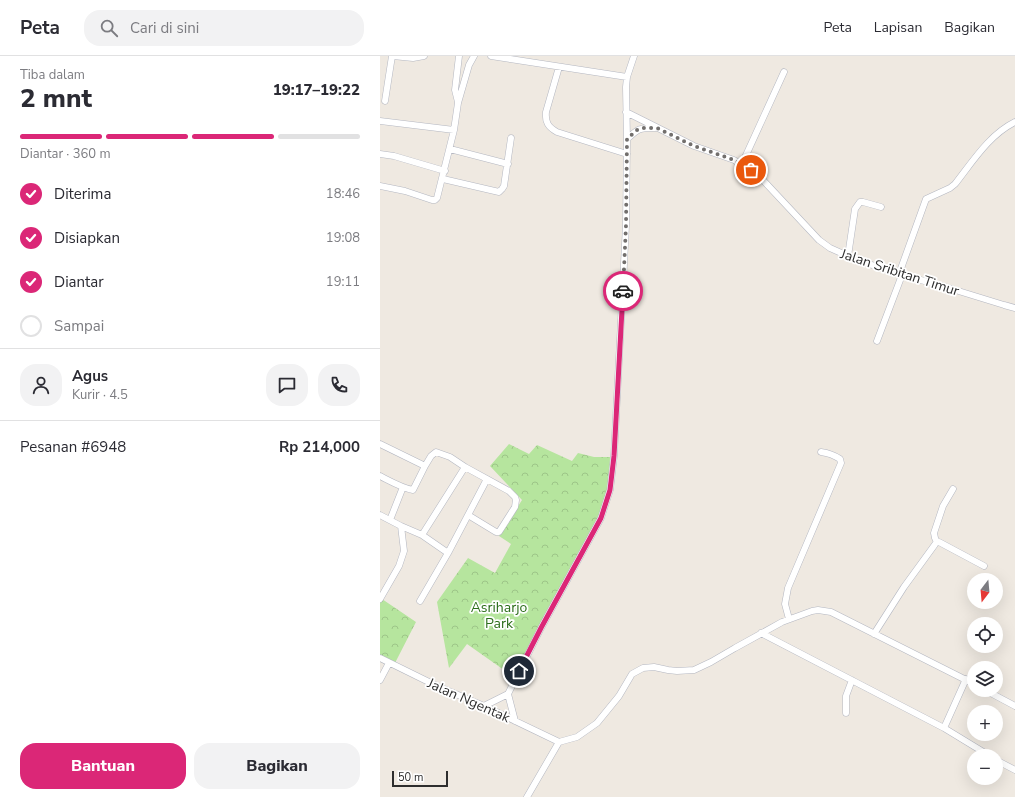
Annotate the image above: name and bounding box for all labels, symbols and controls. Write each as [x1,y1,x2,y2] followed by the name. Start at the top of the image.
[84,10,364,46] search box
[20,15,60,41] text: Peta
[98,17,120,39] icon: search
[130,18,199,38] text: Cari di sini
[824,18,852,37] text: Peta
[874,18,922,37] text: Lapisan
[944,18,995,37] text: Bagikan
[20,66,85,84] text: Tiba dalam
[273,80,360,100] text: 19:17–19:22
[20,81,92,116] text: 2 mnt
[20,145,111,163] text: Diantar · 360 m
[734,153,768,187] pin
[740,159,762,181] icon: bag
[20,183,42,205] icon: check
[54,184,111,204] text: Diterima
[326,185,360,203] text: 18:46
[20,227,42,249] icon: check
[54,228,120,248] text: Disiapkan
[326,229,360,247] text: 19:08
[837,244,962,301] street label: Jalan Sribitan Timur
[20,271,42,293] icon: check
[603,271,643,311] courier
[54,272,104,292] text: Diantar
[326,273,360,291] text: 19:11
[612,280,634,302] icon: car
[54,316,104,336] text: Sampai
[20,364,62,406] button: person
[266,364,308,406] button: chat
[318,364,360,406] button: phone
[72,366,108,386] text: Agus
[72,386,128,404] text: Kurir · 4.5
[20,437,126,457] text: Pesanan #6948
[279,437,360,457] text: Rp 214,000
[967,573,1003,609] north arrow
[967,573,1003,785] map controls
[471,598,528,633] park label: Asriharjo Park
[967,617,1003,653] button: locate
[502,654,536,688] pin
[508,660,530,682] icon: home
[967,661,1003,697] button: layers
[424,673,514,728] street label: Jalan Ngentak
[967,705,1003,741] button: +
[20,743,186,789] button: Bantuan
[194,743,360,789] button: Bagikan
[967,749,1003,785] button: −
[392,769,448,788] scale bar
[398,770,423,785] text: 50 m

